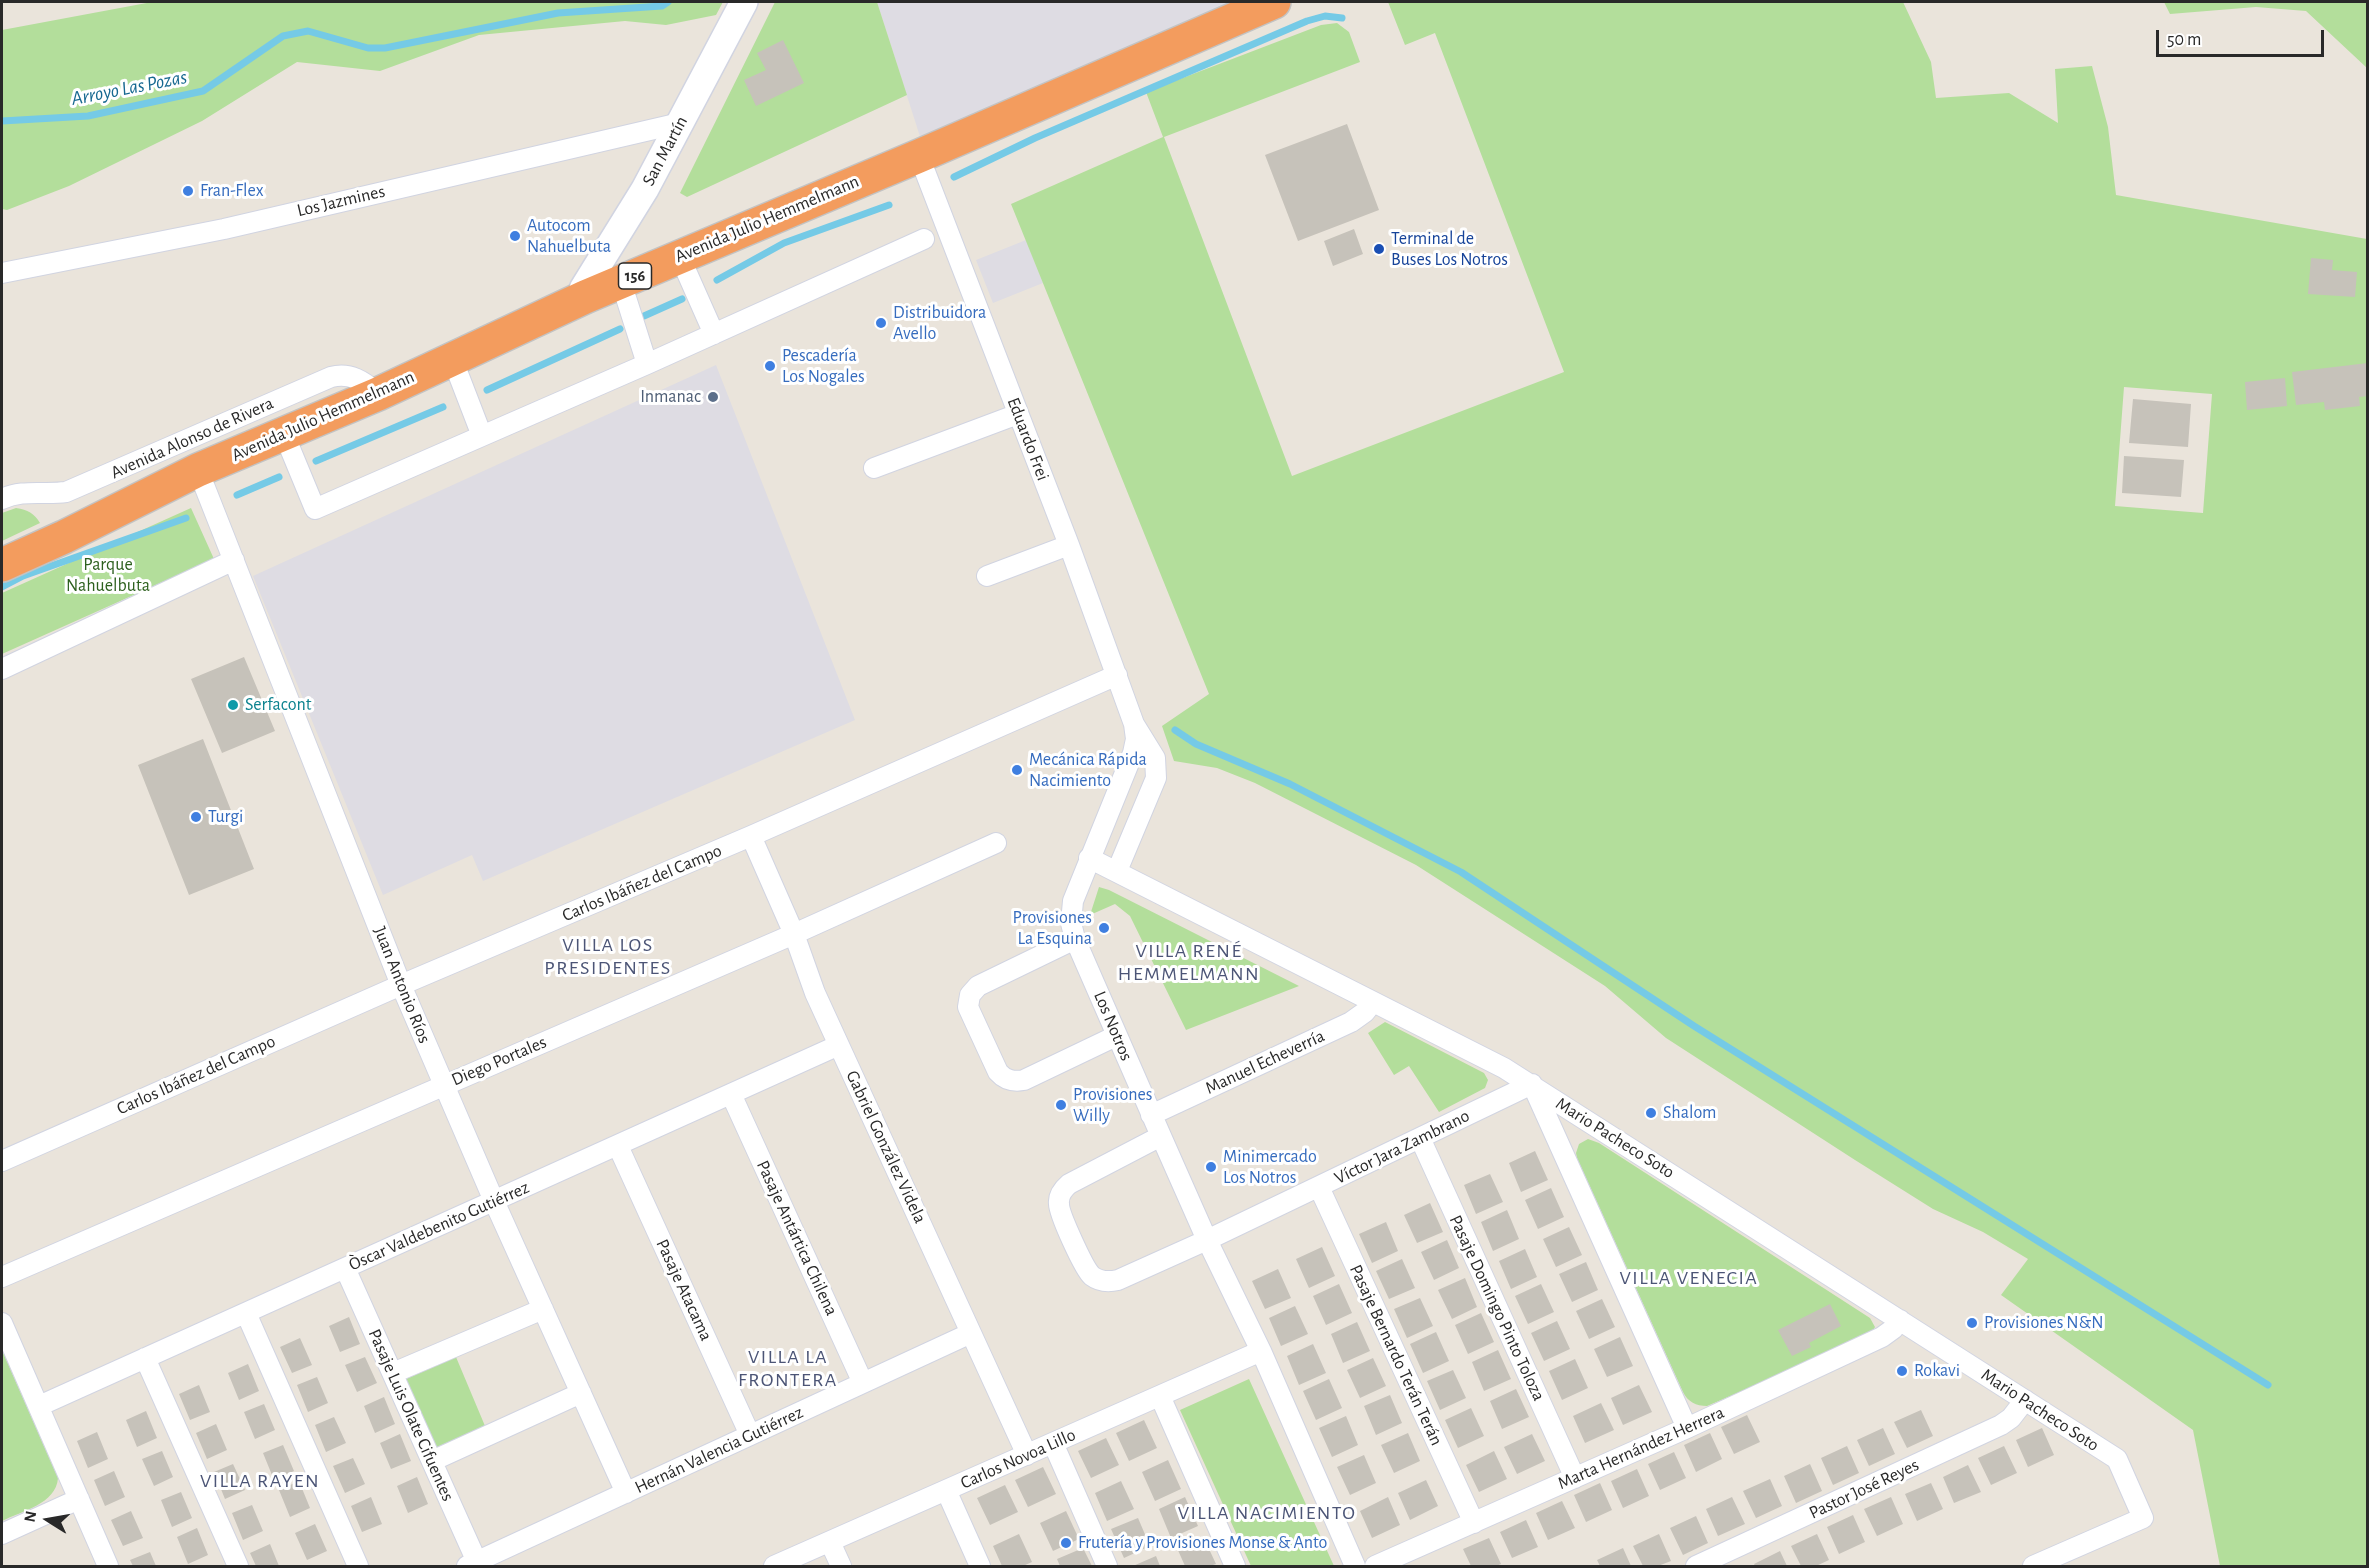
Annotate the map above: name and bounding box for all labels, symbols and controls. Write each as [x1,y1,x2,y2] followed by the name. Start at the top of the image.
[2159,18,2327,56] scale bar
[2167,31,2201,49] text: 50 m
[69,65,189,111] water label: Arroyo Las Pozas
[638,112,692,190] street label: San Martín
[672,170,862,268] street label: Avenida Julio Hemmelmann
[200,180,264,202] place label: Fran-Flex
[295,180,387,222] street label: Los Jazmines
[181,184,195,198] marker: Fran-Flex
[527,215,611,258] place label: Autocom Nahuelbuta
[1391,228,1508,270] place label: Terminal de Buses Los Notros
[508,229,522,243] marker: Autocom Nahuelbuta
[1372,242,1386,256] marker: Terminal de Buses Los Notros
[618,263,652,289] road number: 156
[893,302,986,344] place label: Distribuidora Avello
[874,316,888,330] marker: Distribuidora Avello
[782,345,865,388] place label: Pescadería Los Nogales
[763,359,777,373] marker: Pescadería Los Nogales
[228,366,418,466] street label: Avenida Julio Hemmelmann
[640,386,701,408] place label: Inmanac
[706,390,720,404] marker: Inmanac
[107,392,277,484] street label: Avenida Alonso de Rivera
[1002,394,1054,484] street label: Eduardo Frei
[66,554,150,596] park label: Parque Nahuelbuta
[245,694,311,716] place label: Serfacont
[226,698,240,712] marker: Serfacont
[1029,749,1147,792] place label: Mecánica Rápida Nacimiento
[1010,763,1024,777] marker: Mecánica Rápida Nacimiento
[208,806,243,828] place label: Turgi
[189,810,203,824] marker: Turgi
[559,840,725,926] street label: Carlos Ibáñez del Campo
[1013,907,1092,950] place label: Provisiones La Esquina
[1097,921,1111,935] marker: Provisiones La Esquina
[369,924,435,1046] street label: Juan Antonio Ríos
[544,933,672,980] district label: VILLA LOS PRESIDENTES
[1118,939,1260,986] district label: VILLA RENÉ HEMMELMANN
[1089,988,1137,1064] street label: Los Notros
[1202,1025,1328,1099] street label: Manuel Echeverría
[113,1030,279,1120] street label: Carlos Ibáñez del Campo
[448,1031,550,1091] street label: Diego Portales
[841,1067,931,1227] street label: Gabriel González Videla
[1073,1084,1152,1126] place label: Provisiones Willy
[1552,1093,1678,1183] street label: Mario Pacheco Soto
[1054,1098,1068,1112] marker: Provisiones Willy
[1663,1102,1716,1124] place label: Shalom
[1331,1105,1473,1189] street label: Víctor Jara Zambrano
[1644,1106,1658,1120] marker: Shalom
[1223,1146,1317,1188] place label: Minimercado Los Notros
[752,1157,842,1319] street label: Pasaje Antártica Chilena
[1204,1160,1218,1174] marker: Minimercado Los Notros
[345,1176,533,1276] street label: Òscar Valdebenito Gutiérrez
[1444,1212,1550,1404] street label: Pasaje Domingo Pinto Toloza
[651,1236,717,1344] street label: Pasaje Atacama
[1345,1261,1447,1449] street label: Pasaje Bernardo Terán Terán
[1620,1266,1758,1290] district label: VILLA VENECIA
[1984,1312,2103,1334] place label: Provisiones N&N
[1965,1316,1979,1330] marker: Provisiones N&N
[363,1326,459,1504] street label: Pasaje Luis Olate Cifuentes
[738,1345,838,1392] district label: VILLA LA FRONTERA
[1914,1360,1960,1382] place label: Rokavi
[1895,1364,1909,1378] marker: Rokavi
[1977,1364,2103,1456] street label: Mario Pacheco Soto
[631,1402,807,1498] street label: Hernán Valencia Gutiérrez
[1554,1402,1728,1494] street label: Marta Hernández Herrera
[957,1424,1079,1494] street label: Carlos Novoa Lillo
[1806,1454,1922,1524] street label: Pastor José Reyes
[200,1469,320,1493] district label: VILLA RAYEN
[18,1490,78,1550] north arrow
[1178,1501,1356,1525] district label: VILLA NACIMIENTO
[21,1510,39,1524] text: N
[1078,1532,1327,1554] place label: Frutería y Provisiones Monse & Anto
[1059,1536,1073,1550] marker: Frutería y Provisiones Monse & Anto

